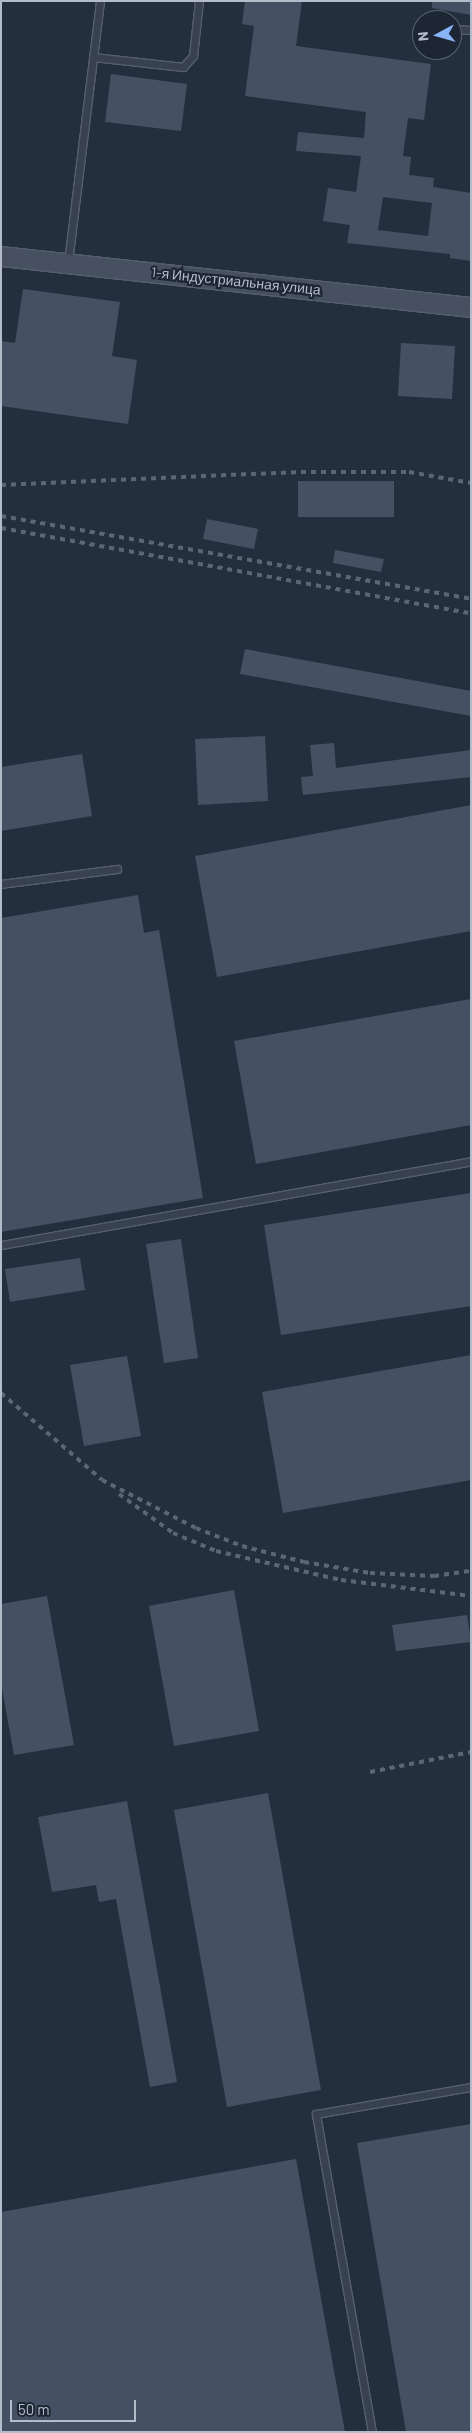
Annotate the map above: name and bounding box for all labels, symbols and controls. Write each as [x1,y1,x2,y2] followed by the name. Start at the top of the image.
[412,10,462,60] north arrow
[414,31,432,42] text: N
[150,264,322,298] street label: 1-я Индустриальная улица
[12,2390,139,2422] scale bar
[18,2400,50,2418] text: 50 m

